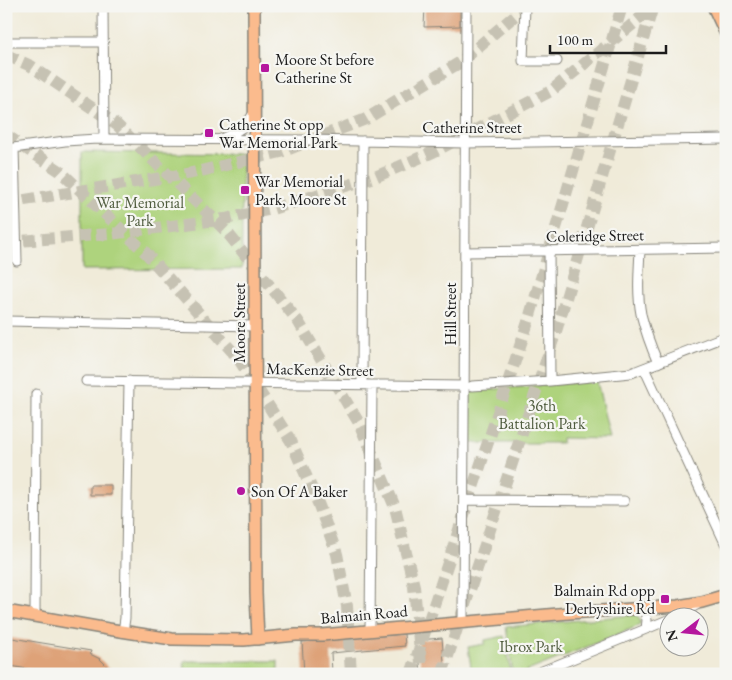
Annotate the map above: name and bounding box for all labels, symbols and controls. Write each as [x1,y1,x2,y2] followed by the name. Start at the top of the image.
[550,22,666,54] scale bar
[557,30,594,49] text: 100 m
[275,49,374,88] place label: Moore St before Catherine St
[259,62,271,74] marker: Moore St before Catherine St
[219,114,338,153] place label: Catherine St opp War Memorial Park
[422,117,522,138] street label: Catherine Street
[203,127,215,139] marker: Catherine St opp War Memorial Park
[255,171,346,210] place label: War Memorial Park, Moore St
[239,184,251,196] marker: War Memorial Park, Moore St
[96,192,184,231] park label: War Memorial Park
[546,224,644,247] street label: Coleridge Street
[229,283,250,363] street label: Moore Street
[440,283,461,345] street label: Hill Street
[266,358,374,381] street label: MacKenzie Street
[499,395,586,434] park label: 36th Battalion Park
[251,481,348,502] place label: Son Of A Baker
[235,485,247,497] marker: Son Of A Baker
[554,580,656,619] place label: Balmain Rd opp Derbyshire Rd
[659,593,671,605] marker: Balmain Rd opp Derbyshire Rd
[320,600,409,629] street label: Balmain Road
[660,608,710,658] north arrow
[661,627,682,644] text: N
[499,636,563,657] park label: Ibrox Park

